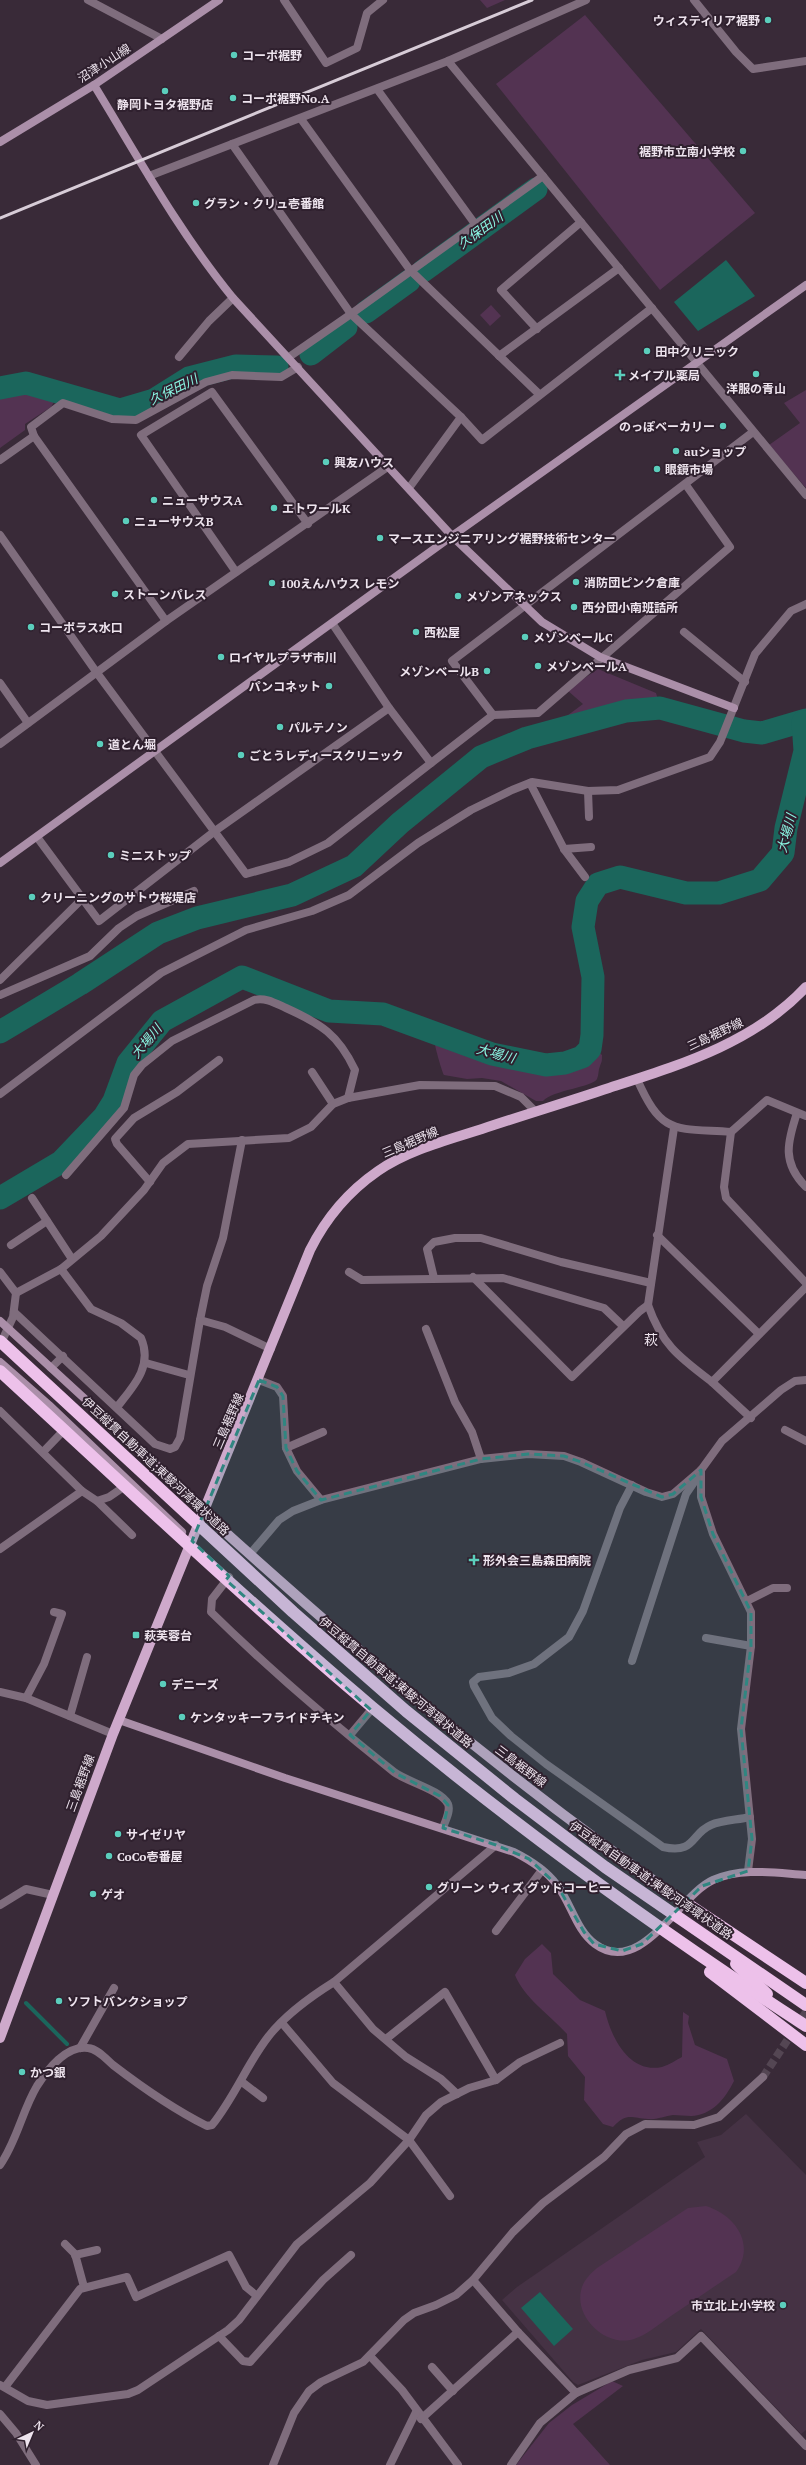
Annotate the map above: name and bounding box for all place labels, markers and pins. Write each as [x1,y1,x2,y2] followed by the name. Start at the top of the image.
[653,13,760,28] place label: ウィスティリア裾野
[763,15,773,25] marker: ウィスティリア裾野
[242,48,302,63] place label: コーポ裾野
[229,50,239,60] marker: コーポ裾野
[160,86,170,96] marker: 静岡トヨタ裾野店
[241,91,330,106] place label: コーポ裾野No.A
[228,93,238,103] marker: コーポ裾野No.A
[117,97,213,112] place label: 静岡トヨタ裾野店
[639,144,735,159] place label: 裾野市立南小学校
[738,146,748,156] marker: 裾野市立南小学校
[204,196,324,211] place label: グラン・クリュ壱番館
[191,198,201,208] marker: グラン・クリュ壱番館
[655,344,739,359] place label: 田中クリニック
[642,346,652,356] marker: 田中クリニック
[628,368,700,383] place label: メイプル薬局
[751,369,761,379] marker: 洋服の青山
[615,370,625,380] marker: メイプル薬局
[726,381,786,396] place label: 洋服の青山
[619,419,715,434] place label: のっぽベーカリー
[718,421,728,431] marker: のっぽベーカリー
[684,444,746,459] place label: auショップ
[671,446,681,456] marker: auショップ
[334,455,394,470] place label: 興友ハウス
[321,457,331,467] marker: 興友ハウス
[665,462,713,477] place label: 眼鏡市場
[652,464,662,474] marker: 眼鏡市場
[162,493,243,508] place label: ニューサウスA
[149,495,159,505] marker: ニューサウスA
[282,501,351,516] place label: エトワールK
[269,503,279,513] marker: エトワールK
[134,514,214,529] place label: ニューサウスB
[121,516,131,526] marker: ニューサウスB
[388,531,615,546] place label: マースエンジニアリング裾野技術センター
[375,533,385,543] marker: マースエンジニアリング裾野技術センター
[584,575,680,590] place label: 消防団ピンク倉庫
[280,576,400,591] place label: 100えんハウス レモン
[571,577,581,587] marker: 消防団ピンク倉庫
[267,578,277,588] marker: 100えんハウス レモン
[123,587,206,602] place label: ストーンパレス
[110,589,120,599] marker: ストーンパレス
[466,589,562,604] place label: メゾンアネックス
[453,591,463,601] marker: メゾンアネックス
[582,600,678,615] place label: 西分団小南班詰所
[569,602,579,612] marker: 西分団小南班詰所
[39,620,123,635] place label: コーポラス水口
[26,622,36,632] marker: コーポラス水口
[424,625,460,640] place label: 西松屋
[411,627,421,637] marker: 西松屋
[533,630,613,645] place label: メゾンベールC
[520,632,530,642] marker: メゾンベールC
[229,650,337,665] place label: ロイヤルプラザ市川
[216,652,226,662] marker: ロイヤルプラザ市川
[546,659,627,674] place label: メゾンベールA
[533,661,543,671] marker: メゾンベールA
[399,664,479,679] place label: メゾンベールB
[482,666,492,676] marker: メゾンベールB
[248,679,321,694] place label: パンコネット
[324,681,334,691] marker: パンコネット
[288,720,348,735] place label: パルテノン
[275,722,285,732] marker: パルテノン
[108,737,156,752] place label: 道とん堀
[95,739,105,749] marker: 道とん堀
[249,748,404,763] place label: ごとうレディースクリニック
[236,750,246,760] marker: ごとうレディースクリニック
[119,848,191,863] place label: ミニストップ
[106,850,116,860] marker: ミニストップ
[40,890,196,905] place label: クリーニングのサトウ桜堤店
[27,892,37,902] marker: クリーニングのサトウ桜堤店
[483,1553,591,1568] place label: 形外会三島森田病院
[468,1554,480,1566] marker: 形外会三島森田病院
[144,1628,192,1643] place label: 萩芙蓉台
[131,1630,141,1640] marker: 萩芙蓉台
[171,1677,218,1692] place label: デニーズ
[158,1679,168,1689] marker: デニーズ
[190,1710,345,1725] place label: ケンタッキーフライドチキン
[177,1712,187,1722] marker: ケンタッキーフライドチキン
[126,1827,186,1842] place label: サイゼリヤ
[113,1829,123,1839] marker: サイゼリヤ
[117,1849,182,1864] place label: CoCo壱番屋
[104,1851,114,1861] marker: CoCo壱番屋
[437,1880,611,1895] place label: グリーン ウィズ グッドコーヒー
[424,1882,434,1892] marker: グリーン ウィズ グッドコーヒー
[101,1887,125,1902] place label: ゲオ
[88,1889,98,1899] marker: ゲオ
[67,1994,188,2009] place label: ソフトバンクショップ
[54,1996,64,2006] marker: ソフトバンクショップ
[30,2065,66,2080] place label: かつ銀
[17,2067,27,2077] marker: かつ銀
[691,2298,775,2313] place label: 市立北上小学校
[778,2300,788,2310] marker: 市立北上小学校

